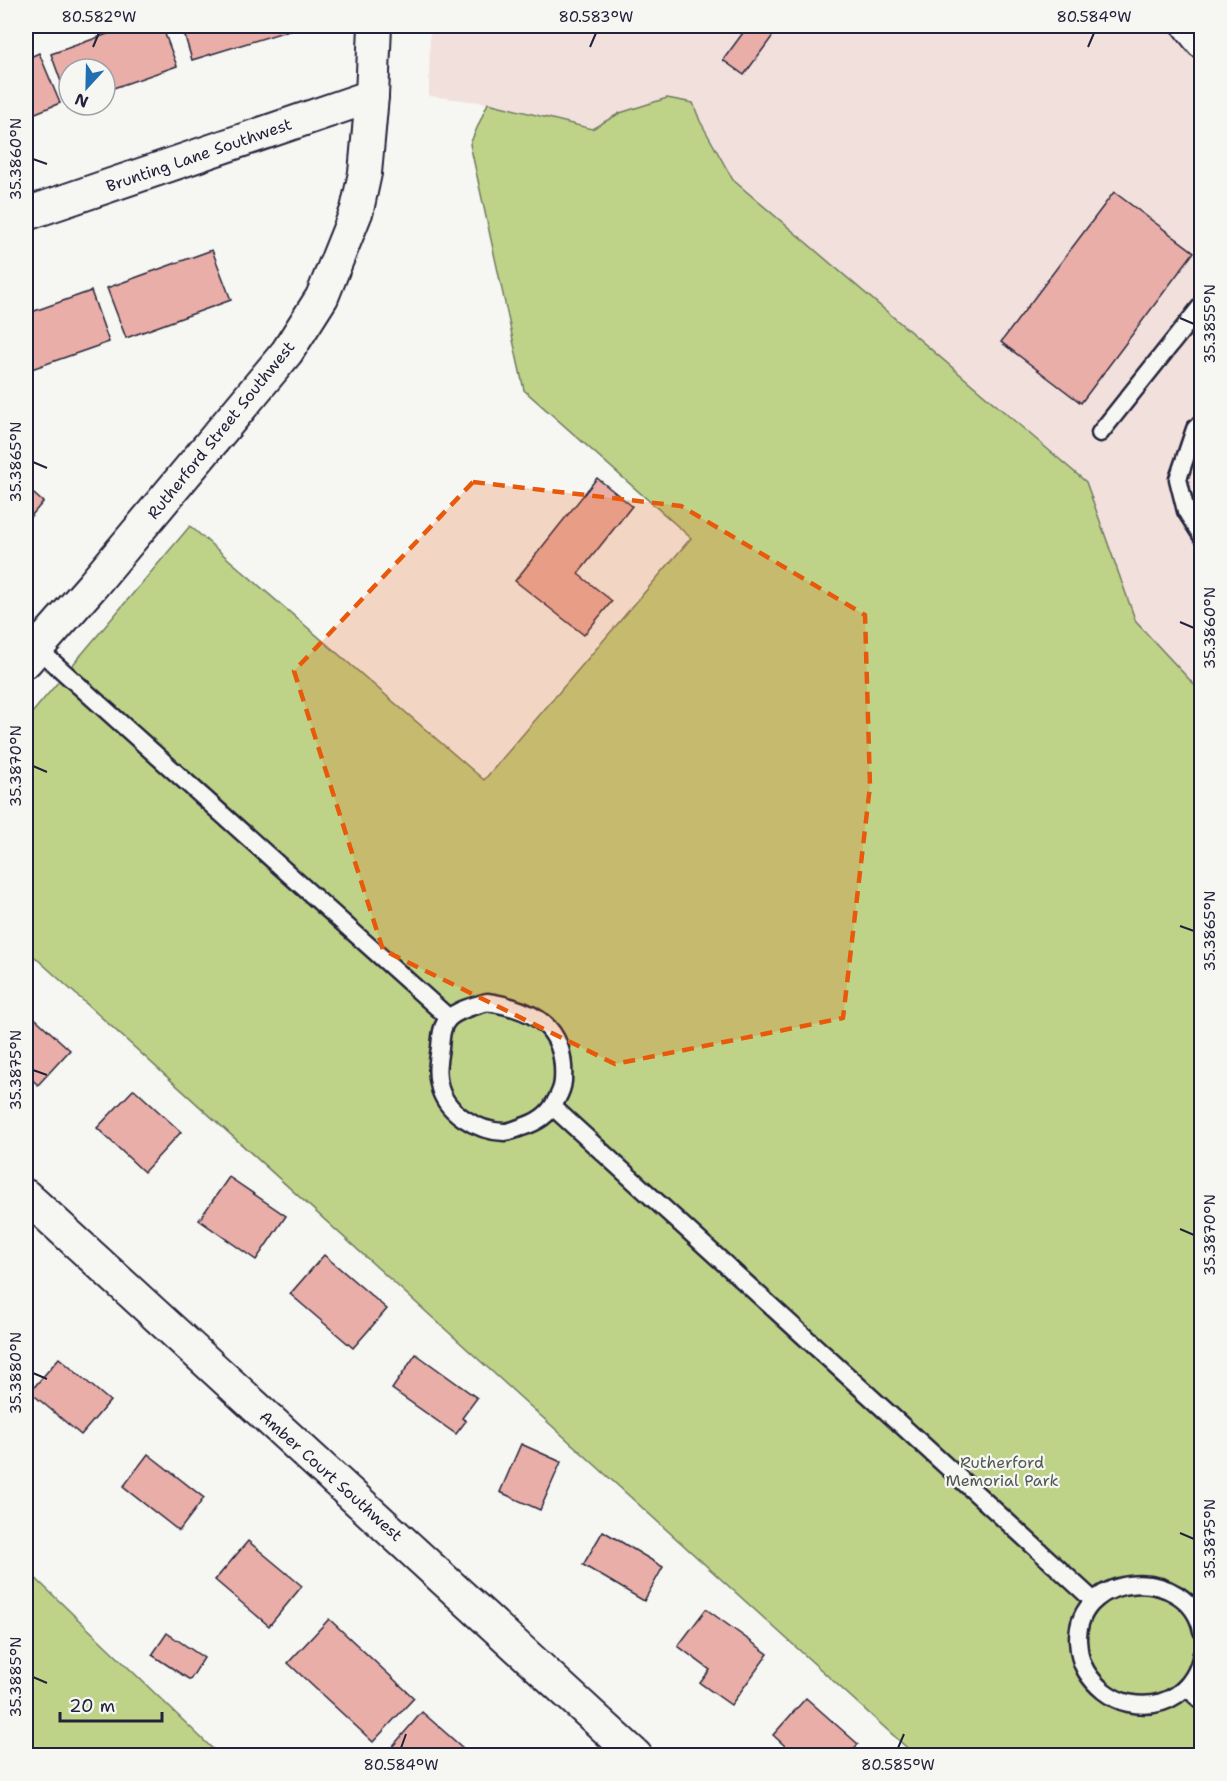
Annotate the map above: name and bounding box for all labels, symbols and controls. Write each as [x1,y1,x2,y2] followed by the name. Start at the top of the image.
[62,7,136,27] text: 80.582°W
[559,7,633,27] text: 80.583°W
[1056,7,1132,27] text: 80.584°W
[57,57,117,117] north arrow
[72,88,91,113] text: N
[103,113,295,197] street label: Brunting Lane Southwest
[6,118,26,200] text: 35.3860°N
[1200,284,1220,364] text: 35.3855°N
[143,337,299,523] street label: Rutherford Street Southwest
[6,422,26,502] text: 35.3865°N
[1200,587,1220,669] text: 35.3860°N
[6,725,26,807] text: 35.3870°N
[1200,891,1220,971] text: 35.3865°N
[6,1030,26,1110] text: 35.3875°N
[1200,1194,1220,1276] text: 35.3870°N
[6,1332,26,1414] text: 35.3880°N
[255,1406,407,1546] street label: Amber Court Southwest
[945,1452,1059,1491] park label: Rutherford Memorial Park
[1200,1499,1220,1579] text: 35.3875°N
[6,1636,26,1718] text: 35.3885°N
[60,1685,162,1723] scale bar
[69,1694,115,1718] text: 20 m
[363,1755,439,1775] text: 80.584°W
[861,1755,935,1775] text: 80.585°W

